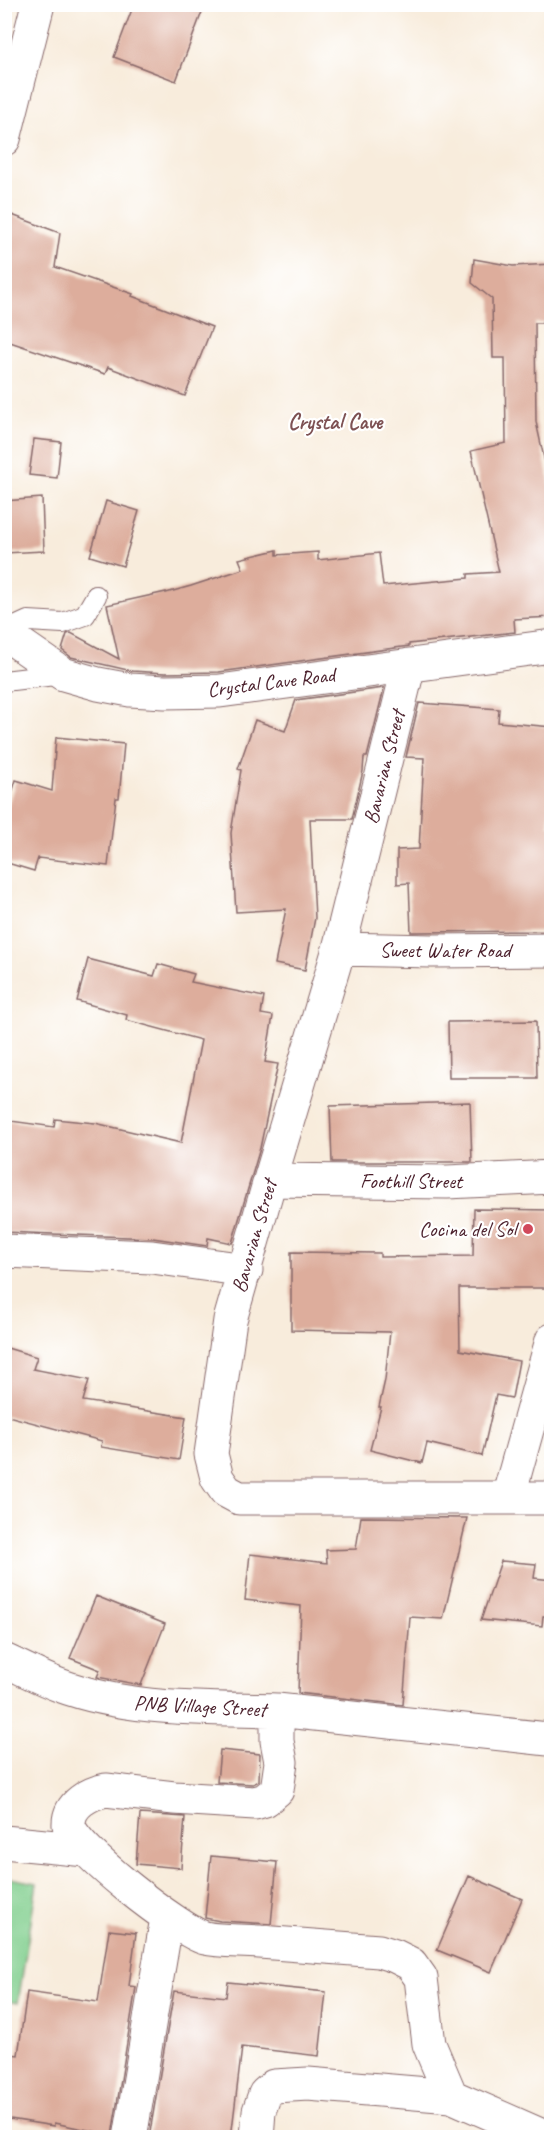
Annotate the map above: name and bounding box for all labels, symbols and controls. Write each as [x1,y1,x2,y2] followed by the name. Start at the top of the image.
[288,408,384,436] district label: Crystal Cave
[206,661,340,703] street label: Crystal Cave Road
[357,705,411,826] street label: Bavarian Street
[380,937,514,963] street label: Sweet Water Road
[360,1168,464,1194] street label: Foothill Street
[226,1174,283,1295] street label: Bavarian Street
[419,1216,519,1242] place label: Cocina del Sol
[521,1222,535,1236] marker: Cocina del Sol
[133,1690,270,1723] street label: PNB Village Street

